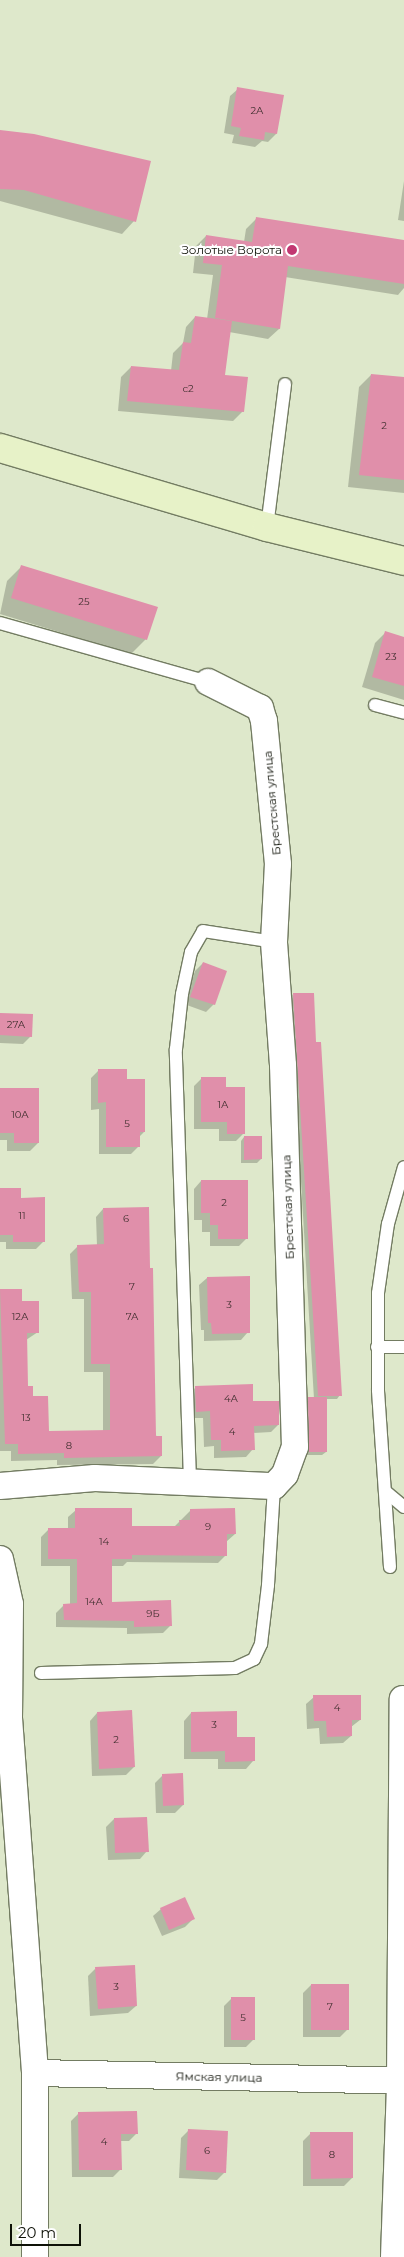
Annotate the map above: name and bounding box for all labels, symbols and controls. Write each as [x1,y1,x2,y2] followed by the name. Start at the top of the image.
[250,105,264,117] house number: 2А
[181,243,282,257] place label: Золотые Ворота
[286,244,298,256] marker: Золотые Ворота
[182,383,194,395] house number: с2
[381,420,387,432] house number: 2
[78,596,90,608] house number: 25
[385,651,397,663] house number: 23
[260,750,284,856] street label: Брестская улица
[7,1019,25,1031] house number: 27А
[217,1099,229,1111] house number: 1А
[11,1109,29,1121] house number: 10А
[124,1118,130,1130] house number: 5
[279,1154,297,1260] street label: Брестская улица
[221,1197,227,1209] house number: 2
[18,1210,26,1222] house number: 11
[123,1213,129,1225] house number: 6
[129,1281,135,1293] house number: 7
[226,1299,232,1311] house number: 3
[12,1311,28,1323] house number: 12А
[126,1311,138,1323] house number: 7А
[224,1393,238,1405] house number: 4А
[21,1412,31,1424] house number: 13
[229,1426,235,1438] house number: 4
[66,1440,72,1452] house number: 8
[205,1521,211,1533] house number: 9
[99,1536,109,1548] house number: 14
[85,1596,103,1608] house number: 14А
[146,1608,160,1620] house number: 9Б
[334,1702,340,1714] house number: 4
[211,1719,217,1731] house number: 3
[113,1734,119,1746] house number: 2
[113,1981,119,1993] house number: 3
[327,2001,333,2013] house number: 7
[240,2012,246,2024] house number: 5
[176,2069,262,2085] street label: Ямская улица
[101,2136,107,2148] house number: 4
[204,2145,210,2157] house number: 6
[329,2149,335,2161] house number: 8
[12,2214,84,2246] scale bar
[18,2223,56,2242] text: 20 m

